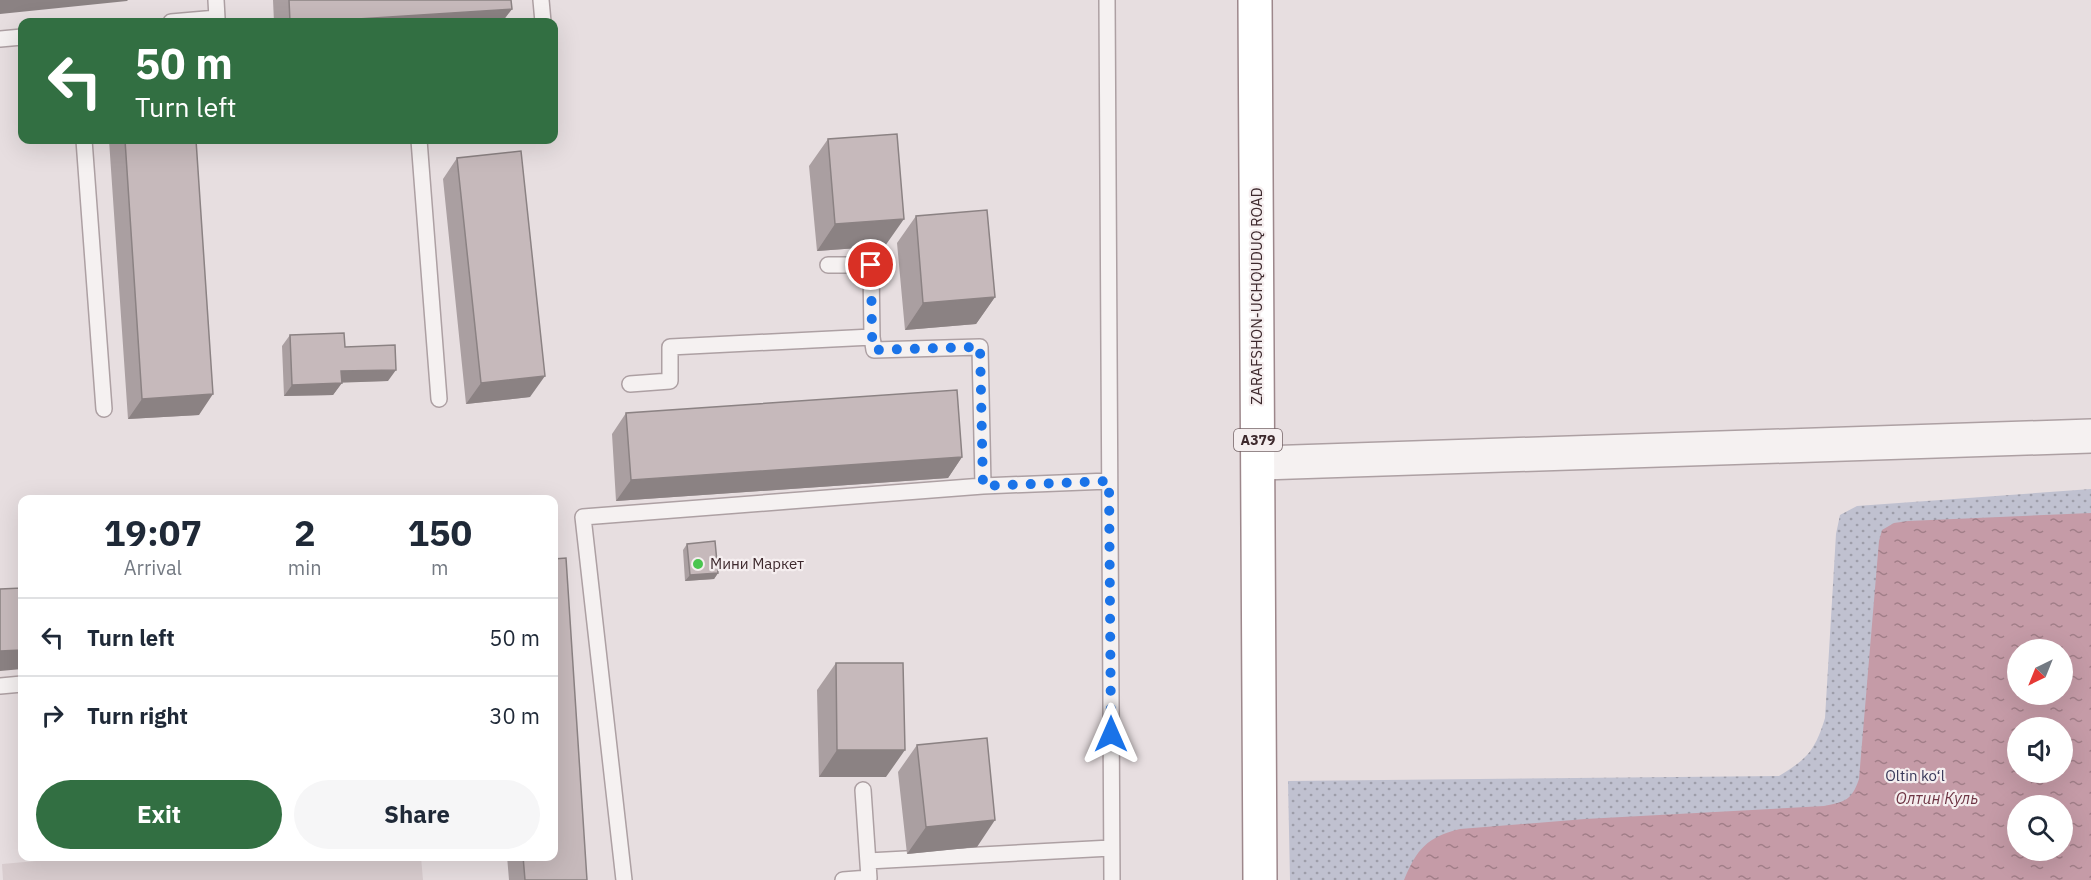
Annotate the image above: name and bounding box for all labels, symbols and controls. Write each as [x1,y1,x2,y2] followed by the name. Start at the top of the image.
[135,36,233,91] text: 50 m
[36,42,114,120] icon: left
[135,89,236,124] text: Turn left
[1247,187,1266,405] street label: ZARAFSHON-UCHQUDUQ ROAD
[845,239,896,290] pin
[854,248,887,281] icon: arrive
[1234,429,1282,451] road number: A379
[104,509,202,556] text: 19:07
[294,509,316,556] text: 2
[407,509,472,556] text: 150
[124,554,182,581] text: Arrival
[288,554,322,581] text: min
[431,554,449,581] text: m
[710,554,804,573] place label: Мини Маркет
[691,557,705,571] marker: Мини Маркет
[36,621,69,654] icon: left
[87,623,175,652] text: Turn left
[489,623,540,652] text: 50 m
[2007,639,2073,705] north arrow
[2007,639,2073,861] map controls
[36,699,69,732] icon: right
[87,701,188,730] text: Turn right
[489,701,540,730] text: 30 m
[1079,702,1143,766] position arrow
[2007,717,2073,783] button: sound
[1885,766,1945,785] park label: Oltin ko‘l
[36,780,282,849] button: Exit
[294,780,540,849] button: Share
[1896,788,1978,808] water label: Олтин Куль
[2007,795,2073,861] button: search

